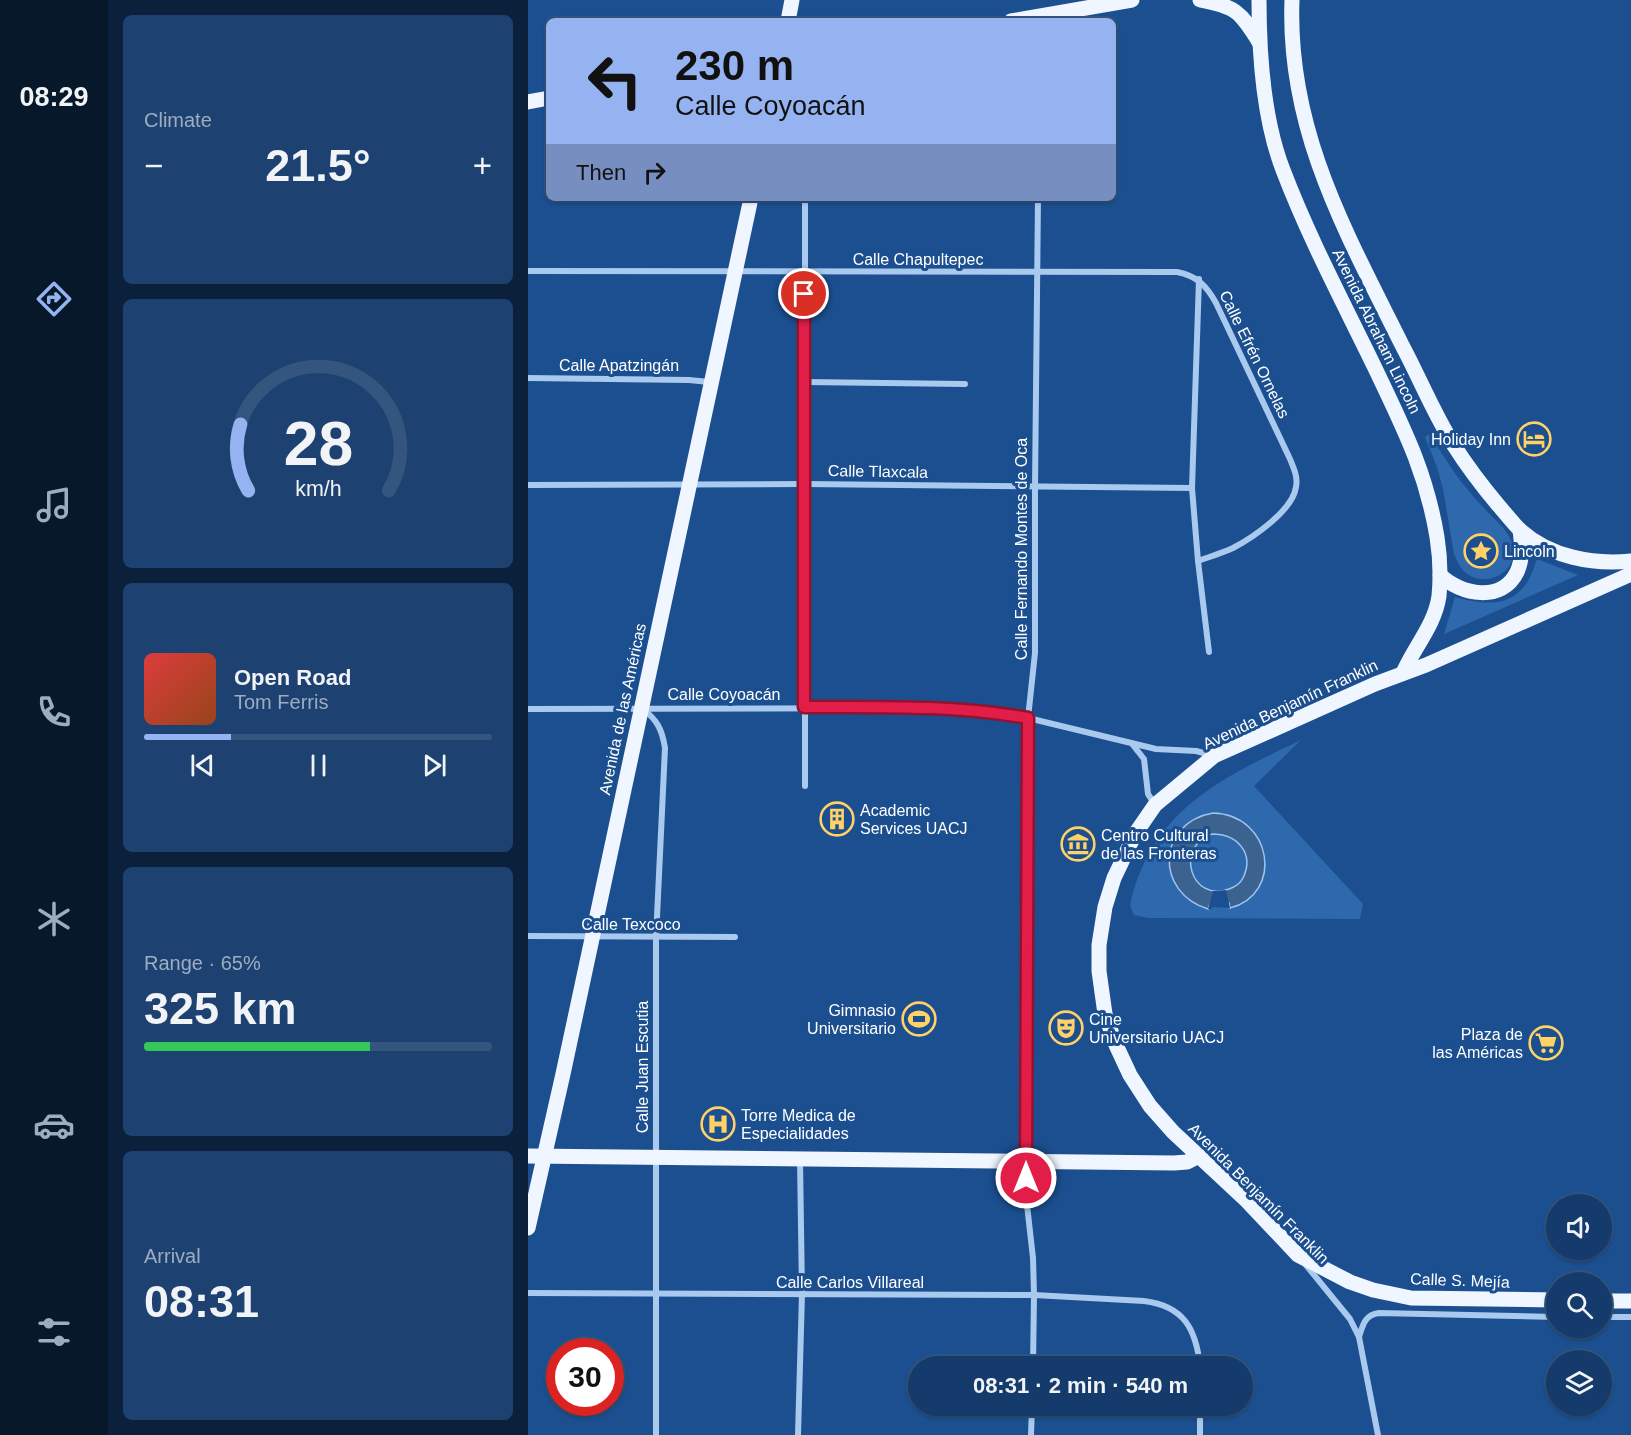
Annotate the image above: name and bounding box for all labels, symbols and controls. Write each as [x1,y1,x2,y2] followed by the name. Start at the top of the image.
[576,42,654,120] icon: left
[675,42,794,89] text: 230 m
[19,82,89,112] text: 08:29
[675,91,866,121] text: Calle Coyoacán
[144,109,212,131] text: Climate
[265,140,371,191] text: 21.5°
[144,147,163,184] text: −
[473,147,492,184] text: +
[638,156,671,189] icon: right
[576,160,626,185] text: Then
[1329,246,1424,416] street label: Avenida Abraham Lincoln
[853,251,983,268] street label: Calle Chapultepec
[778,268,829,319] pin
[787,277,820,310] icon: arrive
[33,278,75,320] icon: directions
[1216,288,1293,421] street label: Calle Efrén Ornelas
[559,357,679,374] street label: Calle Apatzingán
[283,409,353,478] text: 28
[1516,421,1552,457] hotel icon: Holiday Inn
[1431,431,1511,448] place label: Holiday Inn
[1013,438,1030,660] street label: Calle Fernando Montes de Oca
[828,462,928,481] street label: Calle Tlaxcala
[295,477,341,501] text: km/h
[33,484,75,526] icon: music
[1463,533,1499,569] place icon: Lincoln
[1504,543,1555,560] place label: Lincoln
[596,622,649,796] street label: Avenida de las Américas
[1200,656,1380,753] street label: Avenida Benjamín Franklin
[234,665,351,690] text: Open Road
[668,686,780,703] street label: Calle Coyoacán
[33,691,75,733] icon: phone
[234,691,328,713] text: Tom Ferris
[186,749,219,782] icon: previous
[302,749,335,782] icon: pause
[418,749,451,782] icon: next
[819,801,855,837] building icon: Academic Services UACJ
[860,802,968,837] place label: Academic Services UACJ
[1060,826,1096,862] museum icon: Centro Cultural de las Fronteras
[1101,827,1217,862] place label: Centro Cultural de las Fronteras
[33,898,75,940] icon: climate
[581,916,681,933] street label: Calle Texcoco
[144,952,261,974] text: Range · 65%
[144,983,297,1034] text: 325 km
[634,1001,651,1133] street label: Calle Juan Escutia
[901,1001,937,1037] sports icon: Gimnasio Universitario
[807,1002,896,1037] place label: Gimnasio Universitario
[1048,1010,1084,1046] theatre icon: Cine Universitario UACJ
[1089,1011,1224,1046] place label: Cine Universitario UACJ
[1528,1025,1564,1061] supermarket icon: Plaza de las Américas
[1432,1026,1523,1061] place label: Plaza de las Américas
[33,1104,75,1146] icon: car
[700,1106,736,1142] hospital icon: Torre Medica de Especialidades
[741,1107,856,1142] place label: Torre Medica de Especialidades
[1185,1120,1332,1267] street label: Avenida Benjamín Franklin
[994,1146,1058,1210] position arrow
[1546,1194,1612,1416] map controls
[1546,1194,1612,1260] button: sound
[144,1245,201,1267] text: Arrival
[1410,1270,1510,1291] street label: Calle S. Mejía
[1546,1272,1612,1338] button: search
[776,1274,924,1291] street label: Calle Carlos Villareal
[144,1276,259,1327] text: 08:31
[33,1311,75,1353] icon: filters
[546,1338,624,1416] speed limit sign: 30
[1546,1350,1612,1416] button: layers
[973,1373,1188,1398] text: 08:31 · 2 min · 540 m

